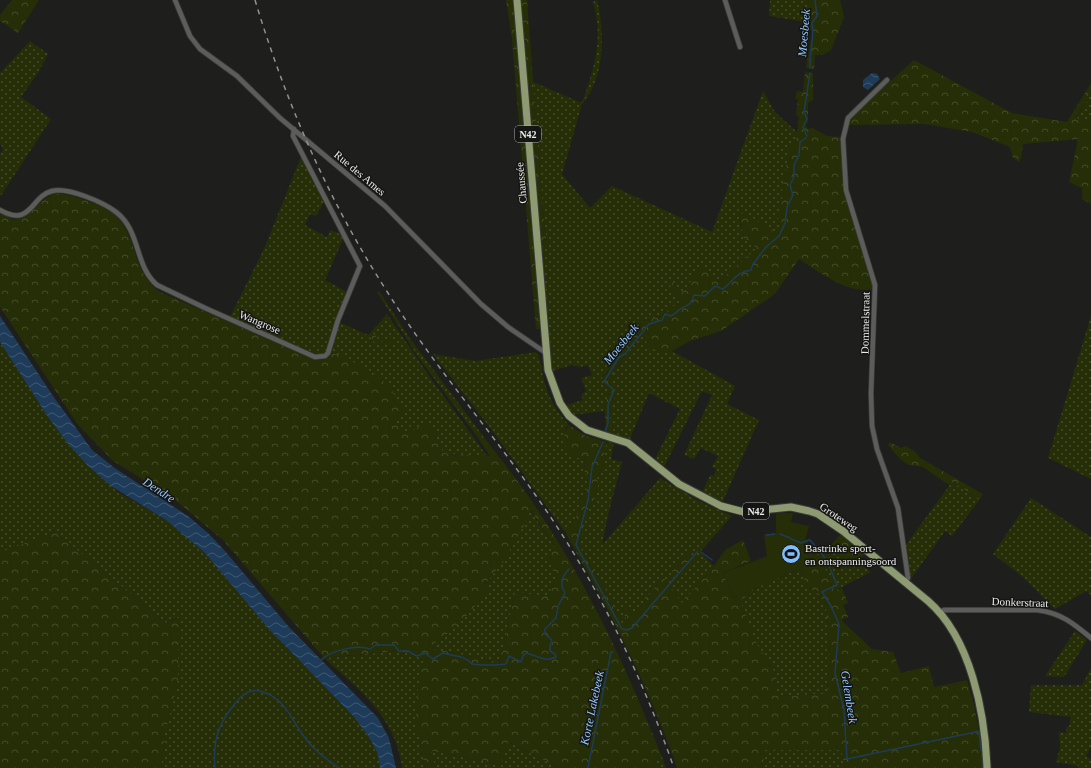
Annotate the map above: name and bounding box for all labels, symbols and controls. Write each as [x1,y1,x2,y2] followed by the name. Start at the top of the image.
[795,8,813,59] water label: Moesbeek
[515,126,541,142] road number: N42
[332,148,388,198] street label: Rue des Ames
[513,162,529,204] street label: Chaussée
[858,292,872,354] street label: Dommelstraat
[238,308,283,336] street label: Wangrose
[600,320,642,368] water label: Moesbeek
[139,474,178,506] water label: Dendre
[818,500,861,534] street label: Groteweg
[743,503,769,519] road number: N42
[805,542,897,567] place label: Bastrinke sport- en ontspanningsoord
[780,543,802,565] sports icon: Bastrinke sport- en ontspanningsoord
[991,595,1049,609] street label: Donkerstraat
[577,669,607,747] water label: Korte Lakebeek
[838,670,860,725] water label: Gelembeek

